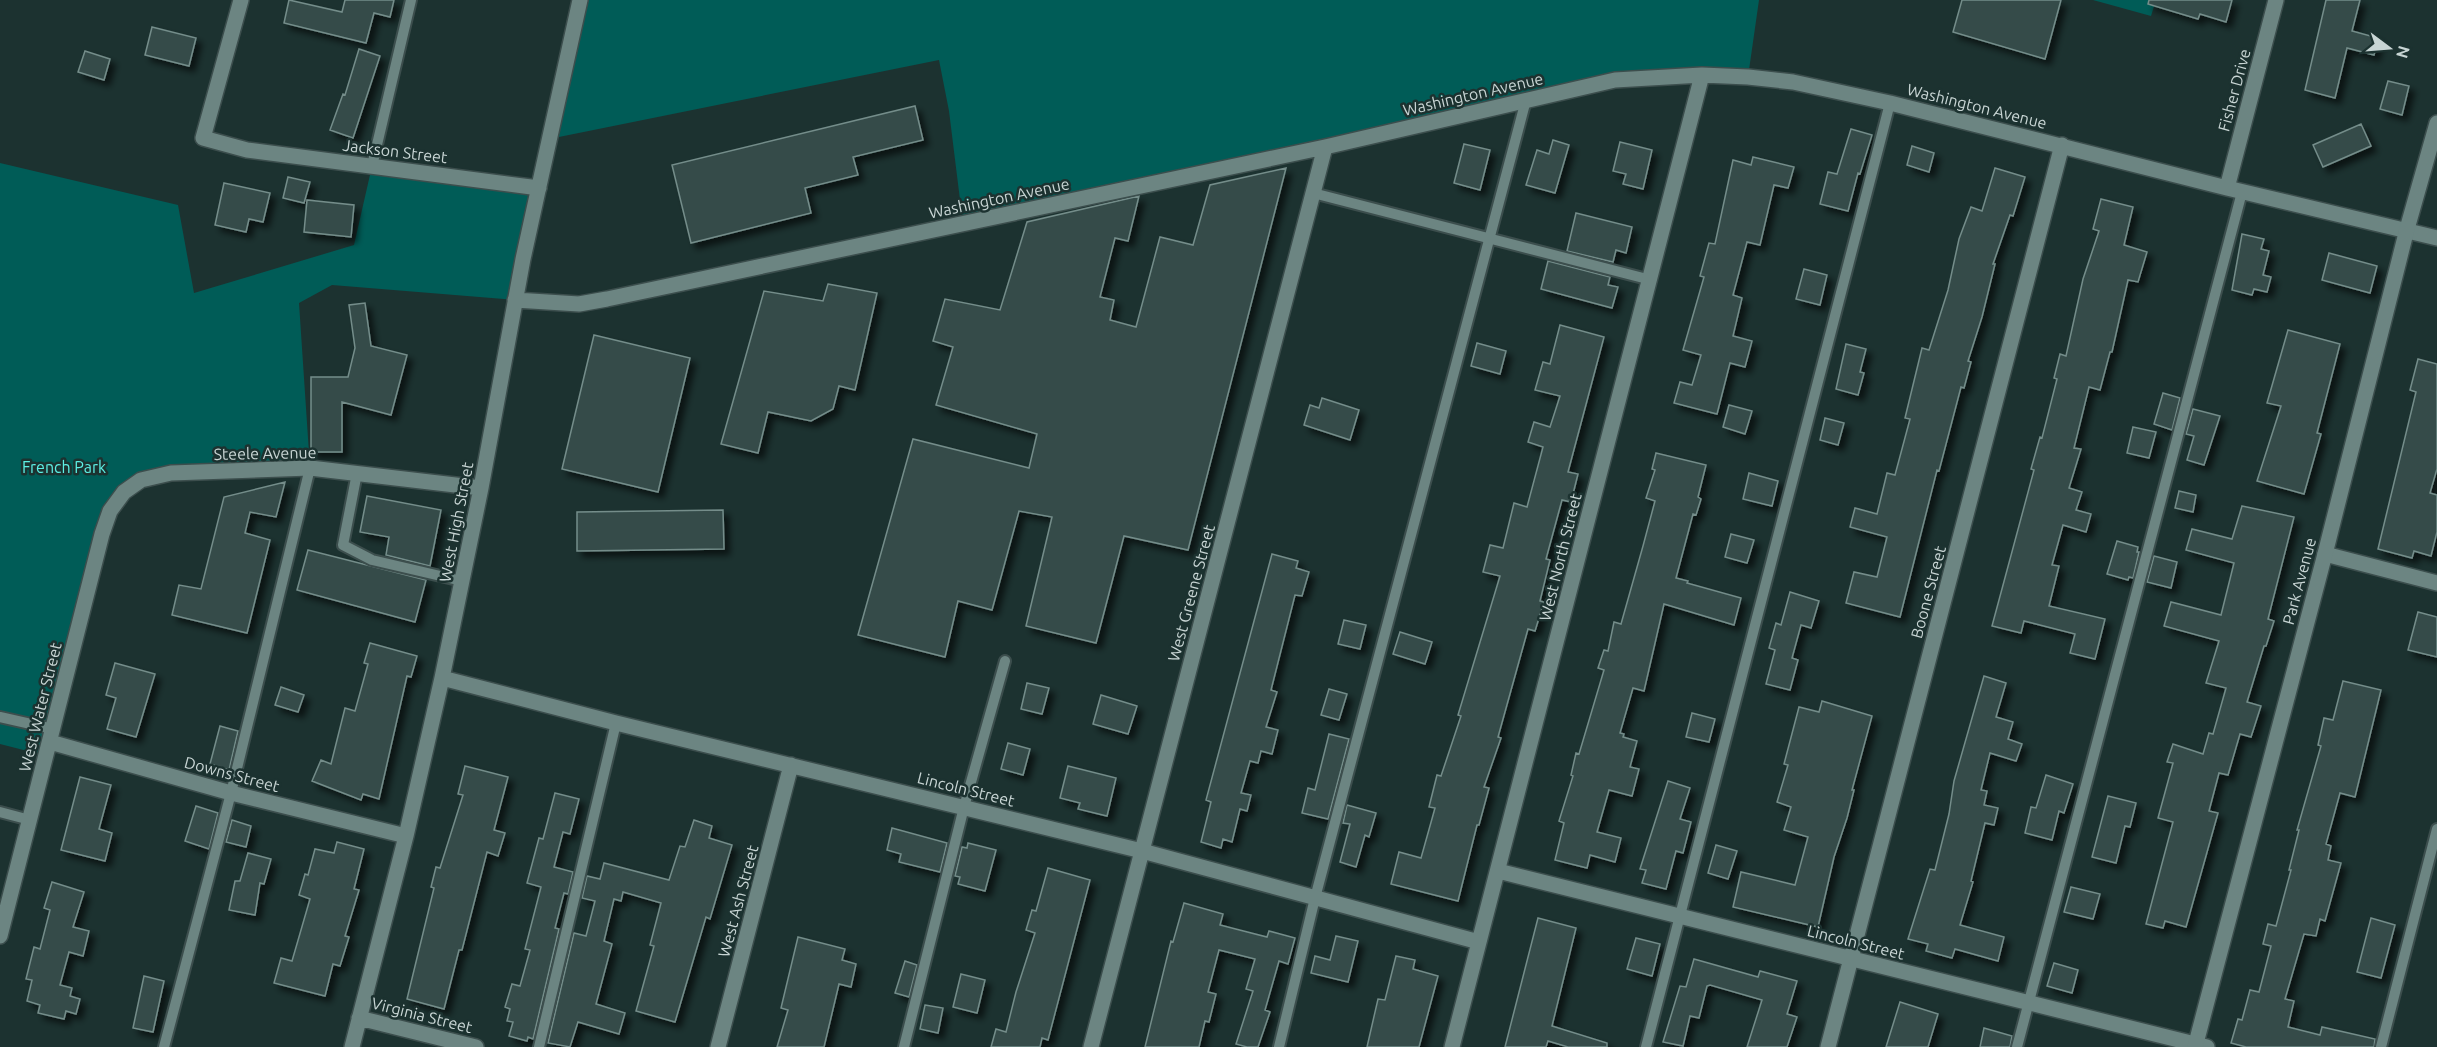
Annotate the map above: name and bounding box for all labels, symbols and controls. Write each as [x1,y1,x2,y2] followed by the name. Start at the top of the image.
[2359,18,2419,78] north arrow
[2393,44,2414,60] text: N
[2214,47,2254,133] street label: Fisher Drive
[1401,69,1545,119] street label: Washington Avenue
[1905,80,2049,132] street label: Washington Avenue
[342,136,449,166] street label: Jackson Street
[927,174,1071,222] street label: Washington Avenue
[213,443,317,463] street label: Steele Avenue
[22,458,106,476] park label: French Park
[436,460,477,584] street label: West High Street
[1535,491,1585,623] street label: West North Street
[1164,522,1218,663] street label: West Greene Street
[2279,536,2319,626] street label: Park Avenue
[1907,543,1949,640] street label: Boone Street
[15,640,65,773] street label: West Water Street
[183,753,282,795] street label: Downs Street
[916,768,1017,810] street label: Lincoln Street
[714,842,762,959] street label: West Ash Street
[1806,921,1907,963] street label: Lincoln Street
[370,994,475,1036] street label: Virginia Street

